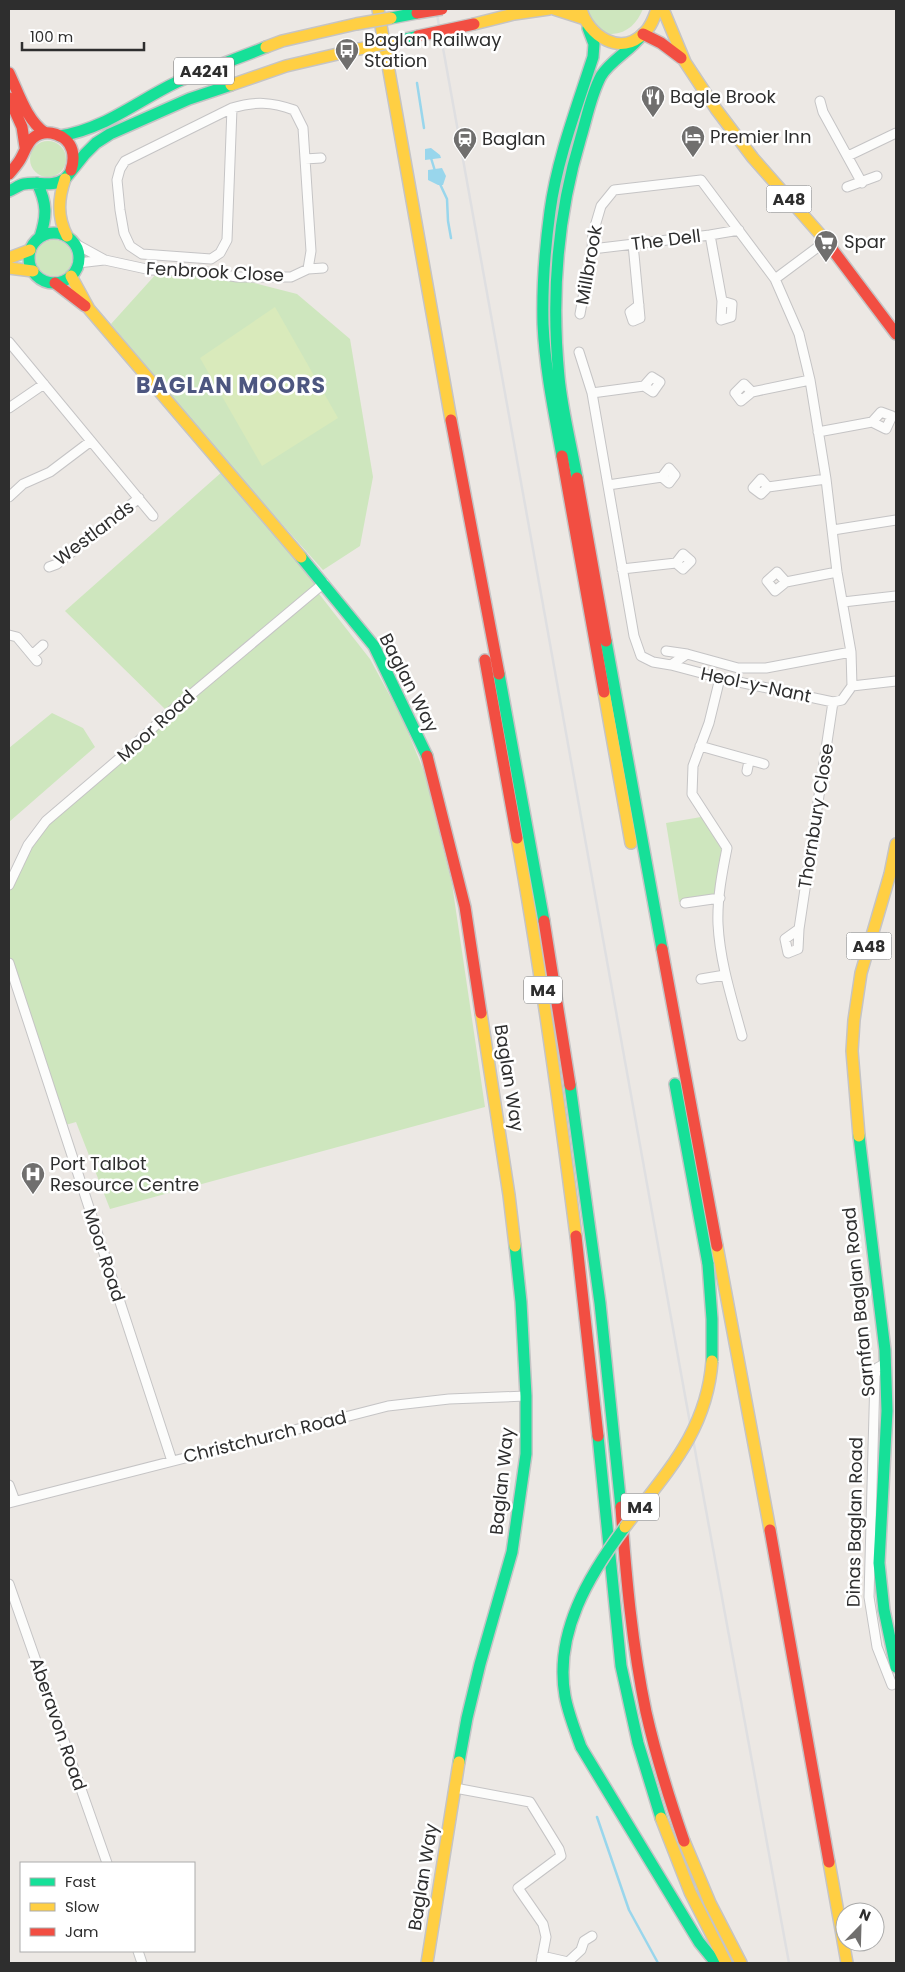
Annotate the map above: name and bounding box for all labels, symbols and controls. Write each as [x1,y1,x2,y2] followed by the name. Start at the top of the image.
[22,20,145,52] scale bar
[30,26,73,47] text: 100 m
[364,27,501,73] place label: Baglan Railway Station
[334,37,360,71] bus stop icon: Baglan Railway Station
[174,58,234,84] road number: A4241
[640,84,666,118] restaurant icon: Bagle Brook
[670,84,777,109] place label: Bagle Brook
[680,124,706,158] hotel icon: Premier Inn
[710,124,811,149] place label: Premier Inn
[452,126,478,160] station icon: Baglan
[482,126,546,151] place label: Baglan
[766,185,812,212] road number: A48
[569,223,608,306] street label: Millbrook
[630,223,702,256] street label: The Dell
[813,229,839,263] supermarket icon: Spar
[844,229,886,254] place label: Spar
[145,255,285,288] street label: Fenbrook Close
[136,370,326,401] district label: BAGLAN MOORS
[48,494,139,571] street label: Westlands
[374,629,445,737] street label: Baglan Way
[699,661,814,708] street label: Heol-y-Nant
[111,684,200,767] street label: Moor Road
[792,741,839,890] street label: Thornbury Close
[846,932,892,959] road number: A48
[524,976,562,1004] road number: M4
[489,1023,530,1133] street label: Baglan Way
[50,1151,199,1197] place label: Port Talbot Resource Centre
[20,1161,46,1195] hospital icon: Port Talbot Resource Centre
[78,1205,131,1305] street label: Moor Road
[836,1206,881,1398] street label: Sarnfan Baglan Road
[181,1404,349,1469] street label: Christchurch Road
[483,1426,520,1536] street label: Baglan Way
[841,1437,868,1607] street label: Dinas Baglan Road
[621,1494,659,1520] road number: M4
[24,1654,93,1794] street label: Aberavon Road
[402,1822,443,1932] street label: Baglan Way
[20,1862,195,1952] legend
[65,1871,96,1892] text: Fast
[65,1896,100,1917] text: Slow
[835,1902,885,1952] north arrow
[856,1904,874,1926] text: N
[65,1921,99,1942] text: Jam

